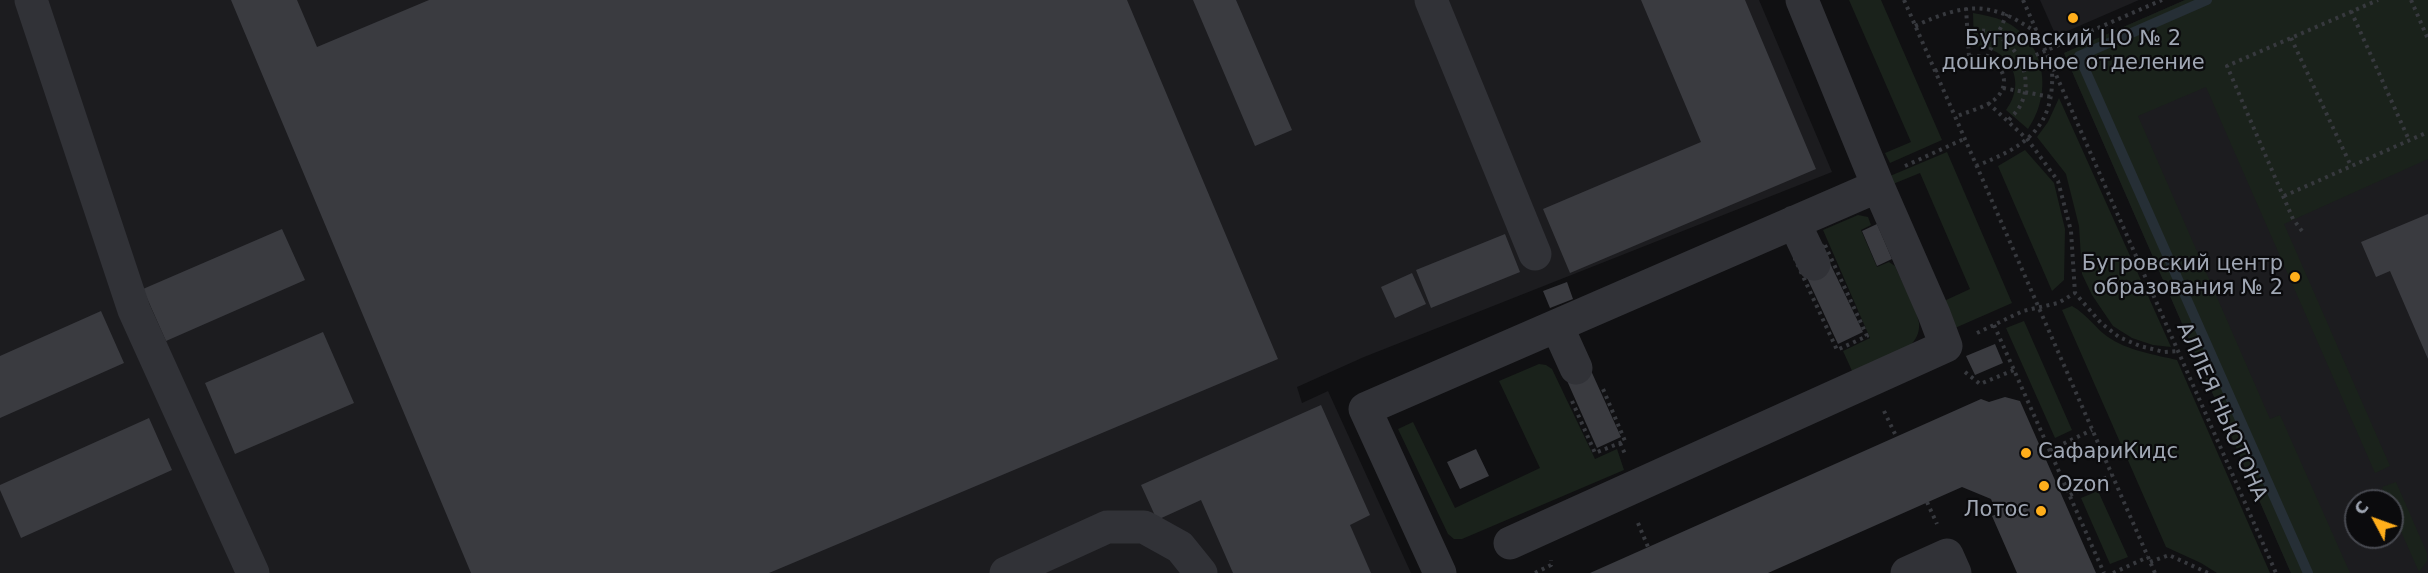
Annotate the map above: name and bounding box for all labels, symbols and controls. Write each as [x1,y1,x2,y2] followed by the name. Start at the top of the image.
[2066,11,2080,25] marker: Бугровский ЦО № 2 дошкольное отделение
[1941,27,2205,77] place label: Бугровский ЦО № 2 дошкольное отделение
[2082,252,2283,302] place label: Бугровский центр образования № 2
[2288,270,2302,284] marker: Бугровский центр образования № 2
[2170,319,2272,505] street label: АЛЛЕЯ НЬЮТОНА
[2038,440,2178,466] place label: СафариКидс
[2019,446,2033,460] marker: СафариКидс
[2056,473,2110,499] place label: Ozon
[2037,479,2051,493] marker: Ozon
[2344,489,2404,549] north arrow
[1964,498,2029,524] place label: Лотос
[2351,498,2373,519] text: С
[2034,504,2048,518] marker: Лотос

